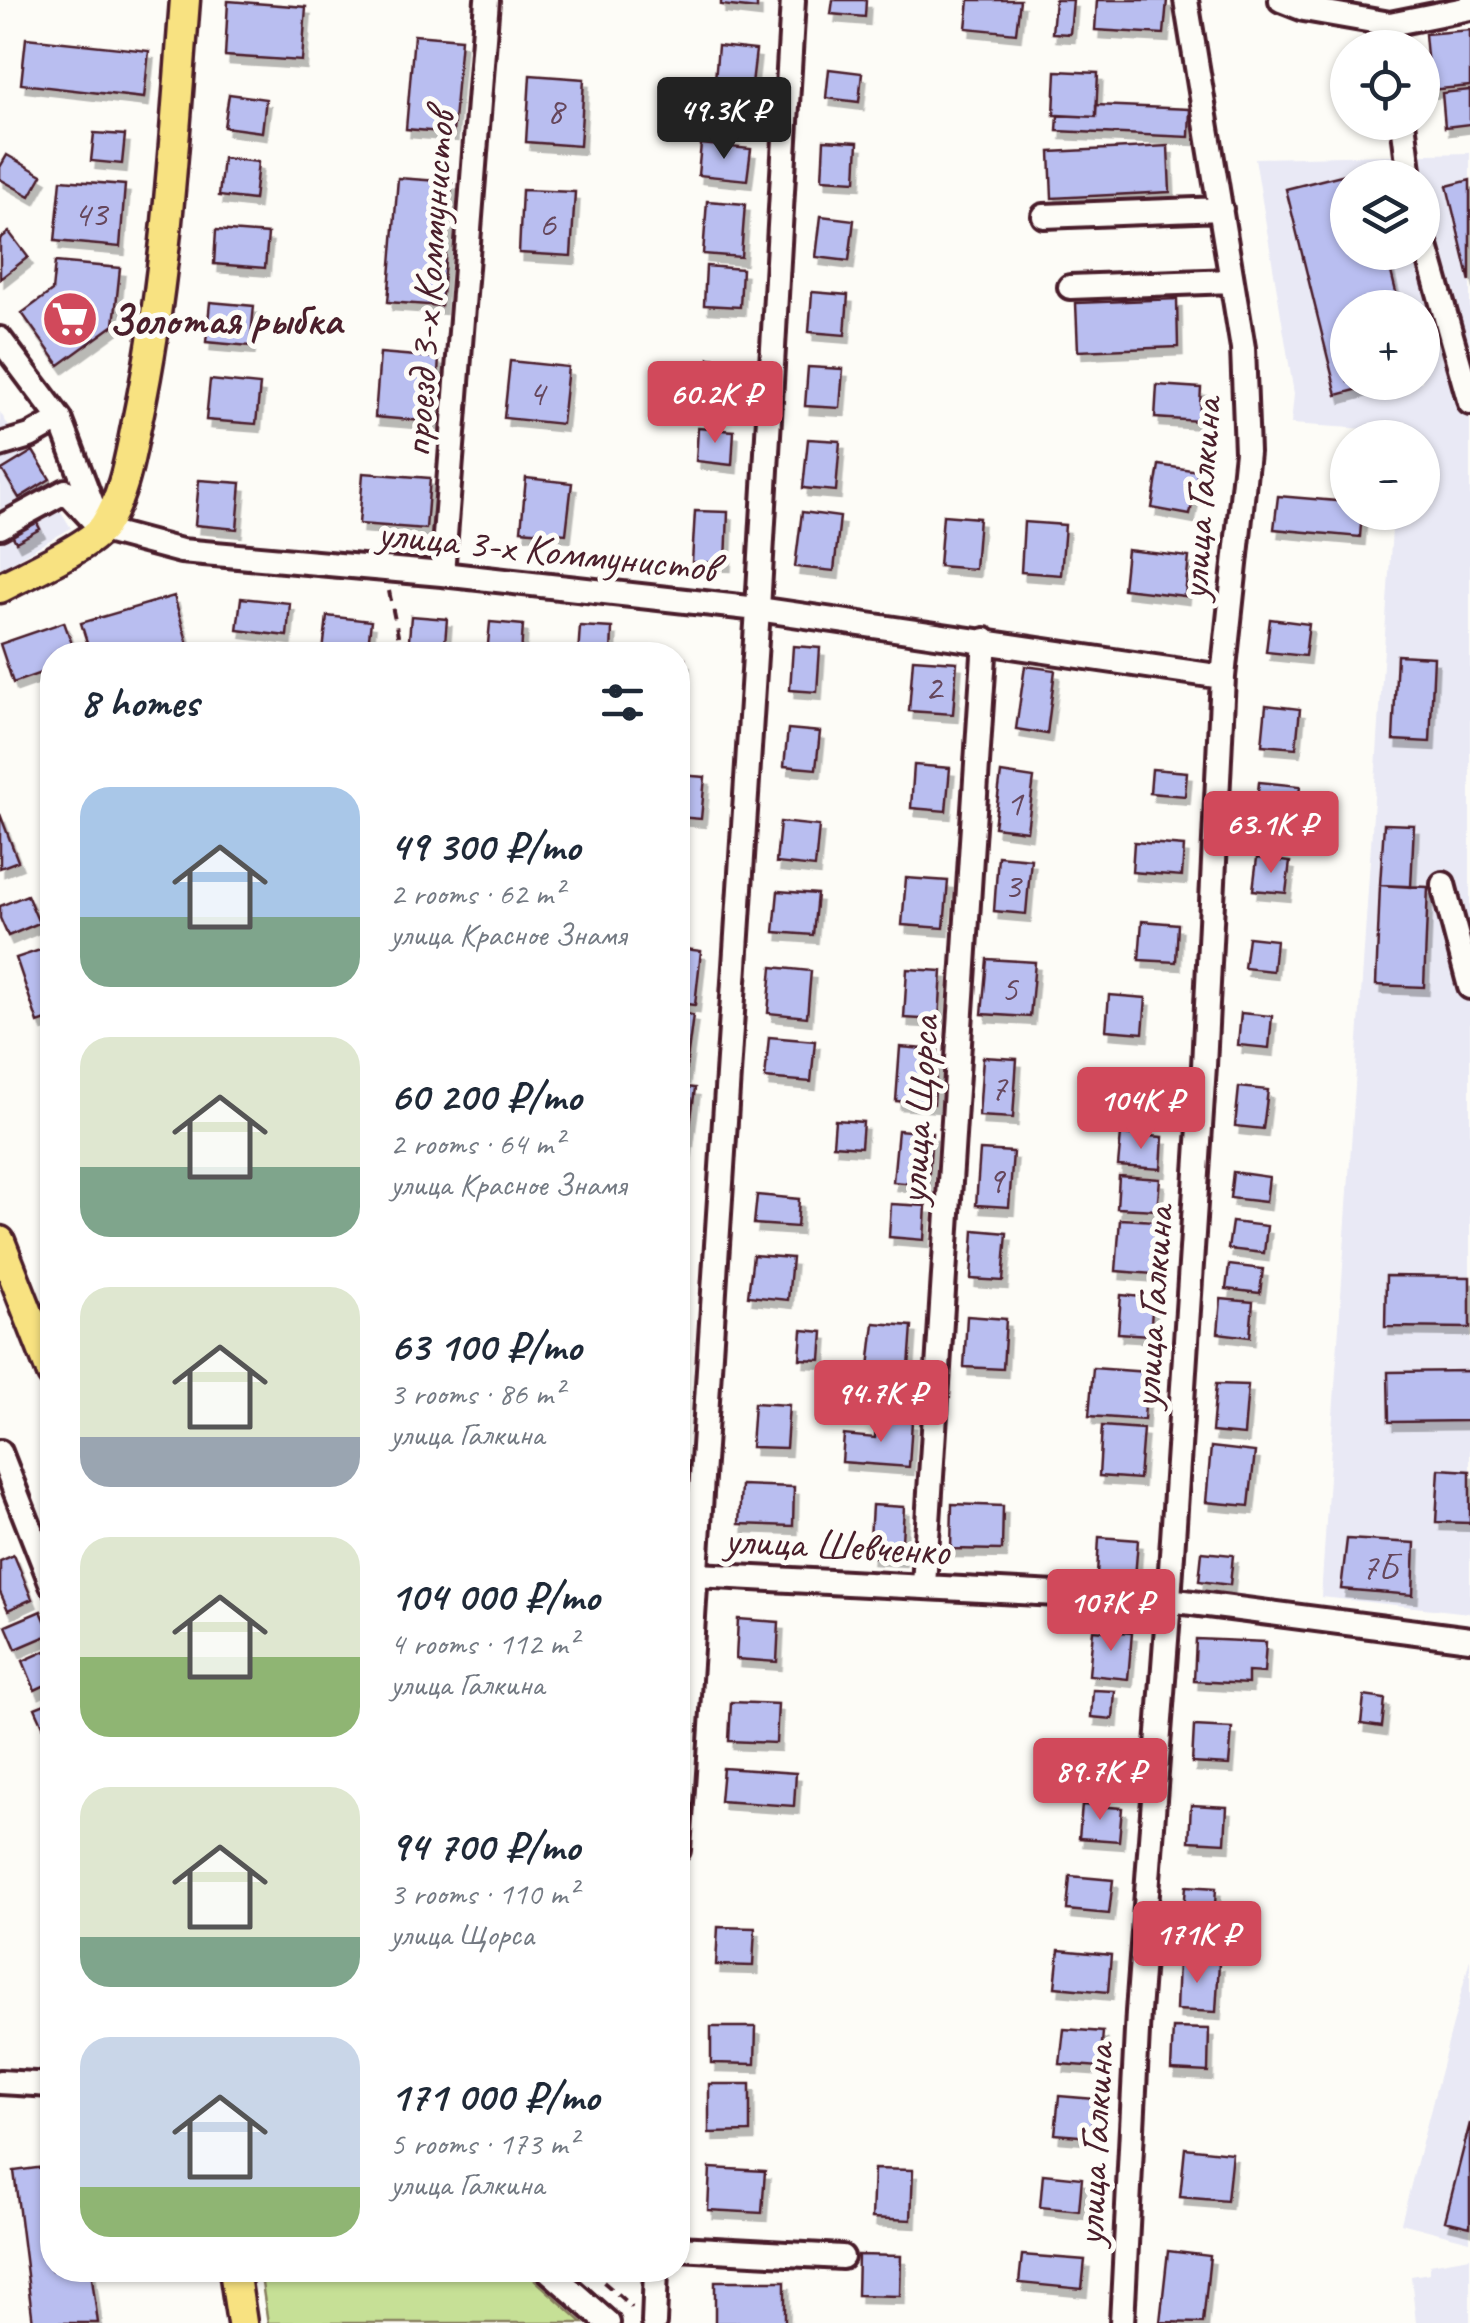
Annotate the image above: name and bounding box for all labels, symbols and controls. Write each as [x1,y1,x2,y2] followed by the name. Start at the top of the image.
[1330,30,1440,530] map controls
[1330,30,1440,140] button: locate
[632,77,816,162] pin: 49.3K ₽
[546,87,567,134] house number: 8
[679,89,769,130] text: 49.3K ₽
[390,99,468,459] street label: проезд 3-х Коммунистов
[1330,160,1440,270] button: layers
[73,190,110,237] house number: 43
[538,200,557,247] house number: 6
[40,289,100,349] supermarket icon: Золотая рыбка
[1330,290,1440,400] button: +
[109,294,345,347] place label: Золотая рыбка
[623,361,807,446] pin: 60.2K ₽
[527,369,548,416] house number: 4
[670,373,760,414] text: 60.2K ₽
[1167,393,1234,605] street label: улица Галкина
[1330,420,1440,530] button: −
[372,506,729,596] street label: улица 3-х Коммунистов
[924,664,944,711] house number: 2
[595,675,650,730] icon: filters
[80,676,199,729] text: 8 homes
[1005,779,1024,826] house number: 1
[1179,791,1363,876] pin: 63.1K ₽
[1226,803,1316,844] text: 63.1K ₽
[390,820,580,873] text: 49 300 ₽/mo
[160,827,280,947] icon: home
[1003,862,1023,909] house number: 3
[390,873,563,914] text: 2 rooms · 62 m²
[390,914,626,955] text: улица Красное Знамя
[1000,965,1019,1012] house number: 5
[885,1011,952,1209] street label: улица Щорса
[989,1064,1008,1111] house number: 7
[1060,1067,1222,1152] pin: 104K ₽
[390,1070,581,1123] text: 60 200 ₽/mo
[160,1077,280,1197] icon: home
[1099,1079,1183,1120] text: 104K ₽
[390,1123,563,1164] text: 2 rooms · 64 m²
[986,1156,1006,1203] house number: 9
[390,1164,626,1205] text: улица Красное Знамя
[1119,1201,1186,1413] street label: улица Галкина
[390,1320,581,1373] text: 63 100 ₽/mo
[160,1327,280,1447] icon: home
[789,1360,973,1445] pin: 94.7K ₽
[836,1372,926,1413] text: 94.7K ₽
[390,1373,563,1414] text: 3 rooms · 86 m²
[390,1414,544,1455] text: улица Галкина
[720,1513,953,1578] street label: улица Шевченко
[1361,1543,1403,1590] house number: 7Б
[1030,1569,1192,1654] pin: 107K ₽
[390,1570,599,1623] text: 104 000 ₽/mo
[160,1577,280,1697] icon: home
[1069,1581,1153,1622] text: 107K ₽
[390,1623,577,1664] text: 4 rooms · 112 m²
[390,1664,544,1705] text: улица Галкина
[1008,1738,1192,1823] pin: 89.7K ₽
[1055,1750,1145,1791] text: 89.7K ₽
[390,1820,580,1873] text: 94 700 ₽/mo
[160,1827,280,1947] icon: home
[390,1873,577,1914] text: 3 rooms · 110 m²
[1116,1901,1278,1986] pin: 171K ₽
[1155,1913,1239,1954] text: 171K ₽
[390,1914,534,1955] text: улица Щорса
[1063,2039,1126,2250] street label: улица Галкина
[390,2070,599,2123] text: 171 000 ₽/mo
[160,2077,280,2197] icon: home
[390,2123,577,2164] text: 5 rooms · 173 m²
[390,2164,544,2205] text: улица Галкина

